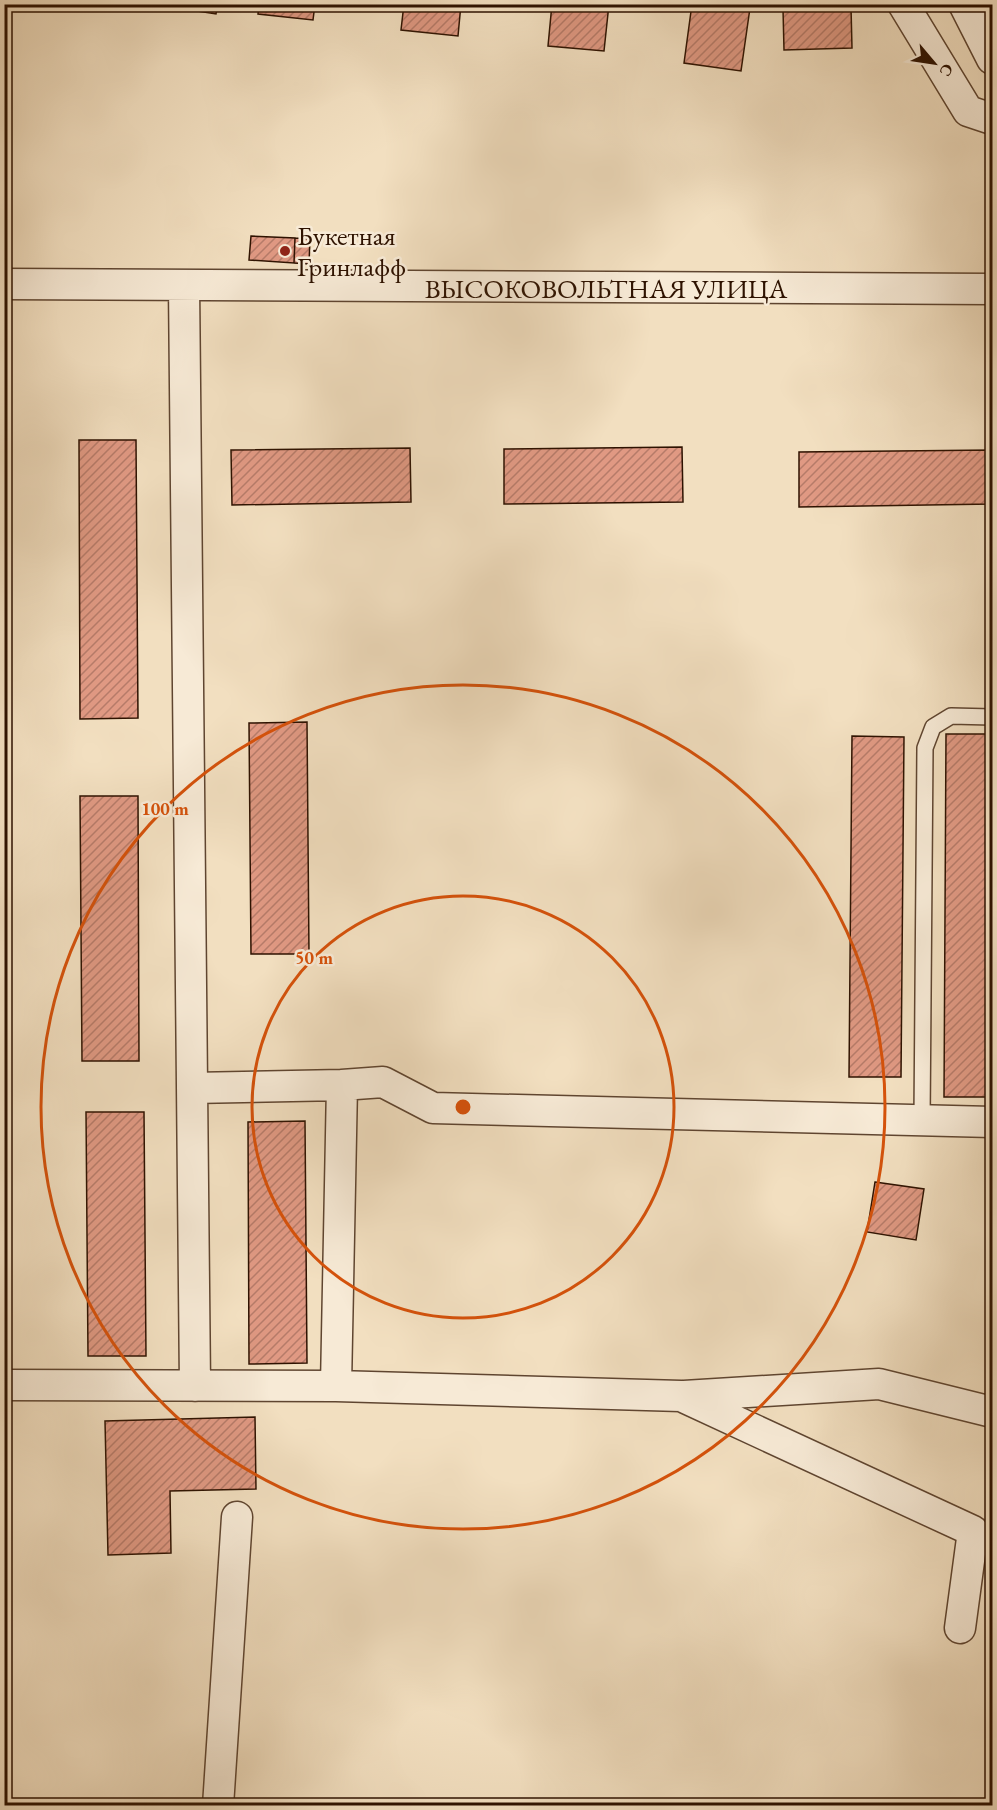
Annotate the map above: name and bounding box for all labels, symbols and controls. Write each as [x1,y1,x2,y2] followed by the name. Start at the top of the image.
[904,33,964,93] north arrow
[935,60,959,80] text: С
[297,218,406,284] place label: Букетная Гринлафф
[278,244,292,258] marker: Букетная Гринлафф
[425,271,788,306] street label: ВЫСОКОВОЛЬТНАЯ УЛИЦА
[141,797,189,820] text: 100 m
[295,946,333,969] text: 50 m
[453,1097,473,1117] centre of rings

